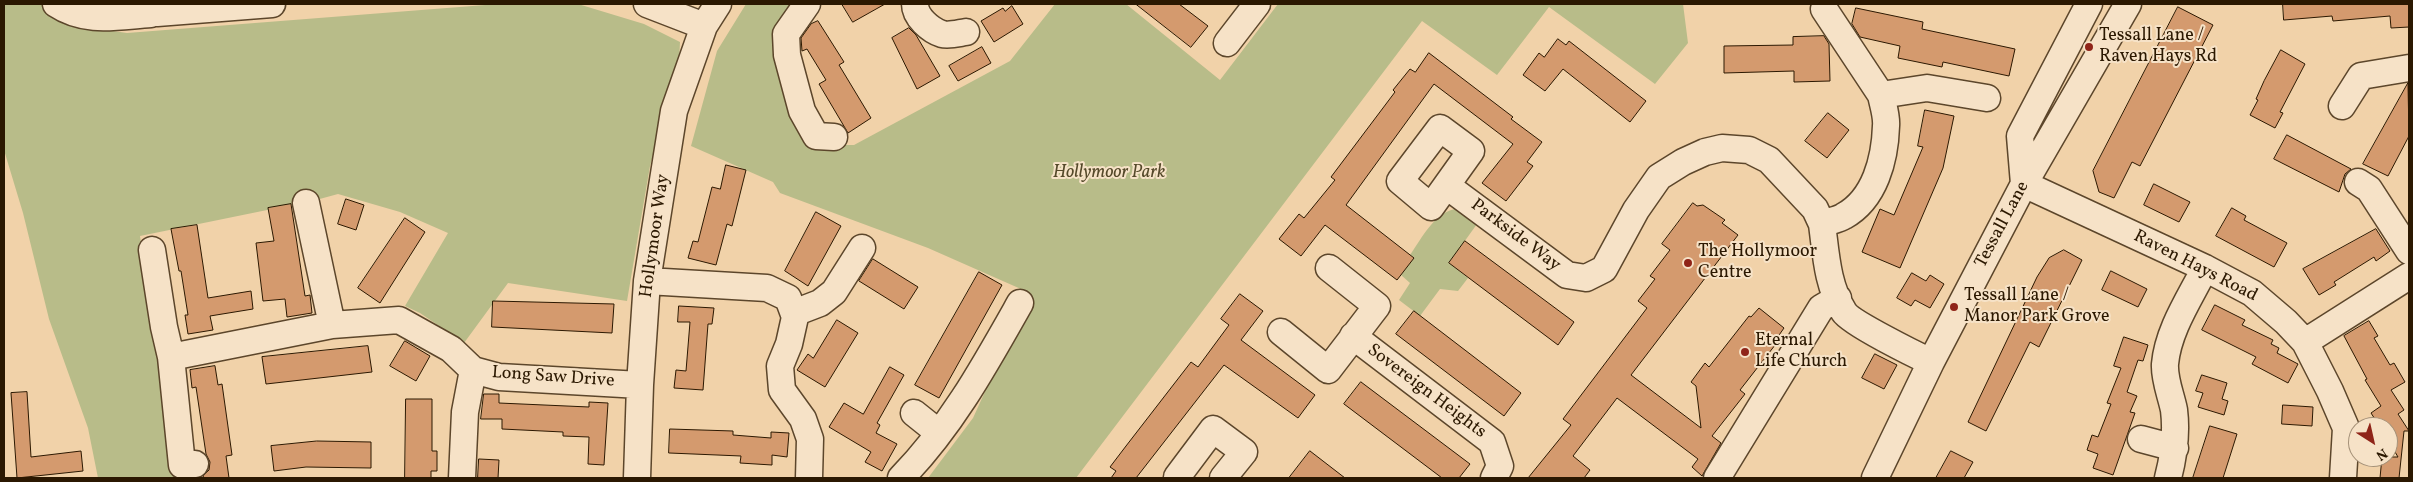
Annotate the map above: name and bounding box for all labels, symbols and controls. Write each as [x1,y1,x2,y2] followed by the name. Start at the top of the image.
[2099,26,2217,68] place label: Tessall Lane / Raven Hays Rd
[2083,41,2095,53] marker: Tessall Lane / Raven Hays Rd
[1053,163,1165,185] park label: Hollymoor Park
[637,173,675,299] street label: Hollymoor Way
[1971,178,2035,272] street label: Tessall Lane
[1466,195,1564,277] street label: Parkside Way
[2129,226,2261,308] street label: Raven Hays Road
[1698,242,1817,284] place label: The Hollymoor Centre
[1682,257,1694,269] marker: The Hollymoor Centre
[1964,286,2110,328] place label: Tessall Lane / Manor Park Grove
[1948,301,1960,313] marker: Tessall Lane / Manor Park Grove
[1755,331,1847,374] place label: Eternal Life Church
[1362,340,1490,444] street label: Sovereign Heights
[1739,346,1751,358] marker: Eternal Life Church
[491,363,615,393] street label: Long Saw Drive
[2348,417,2398,467] north arrow
[2372,443,2391,465] text: N

